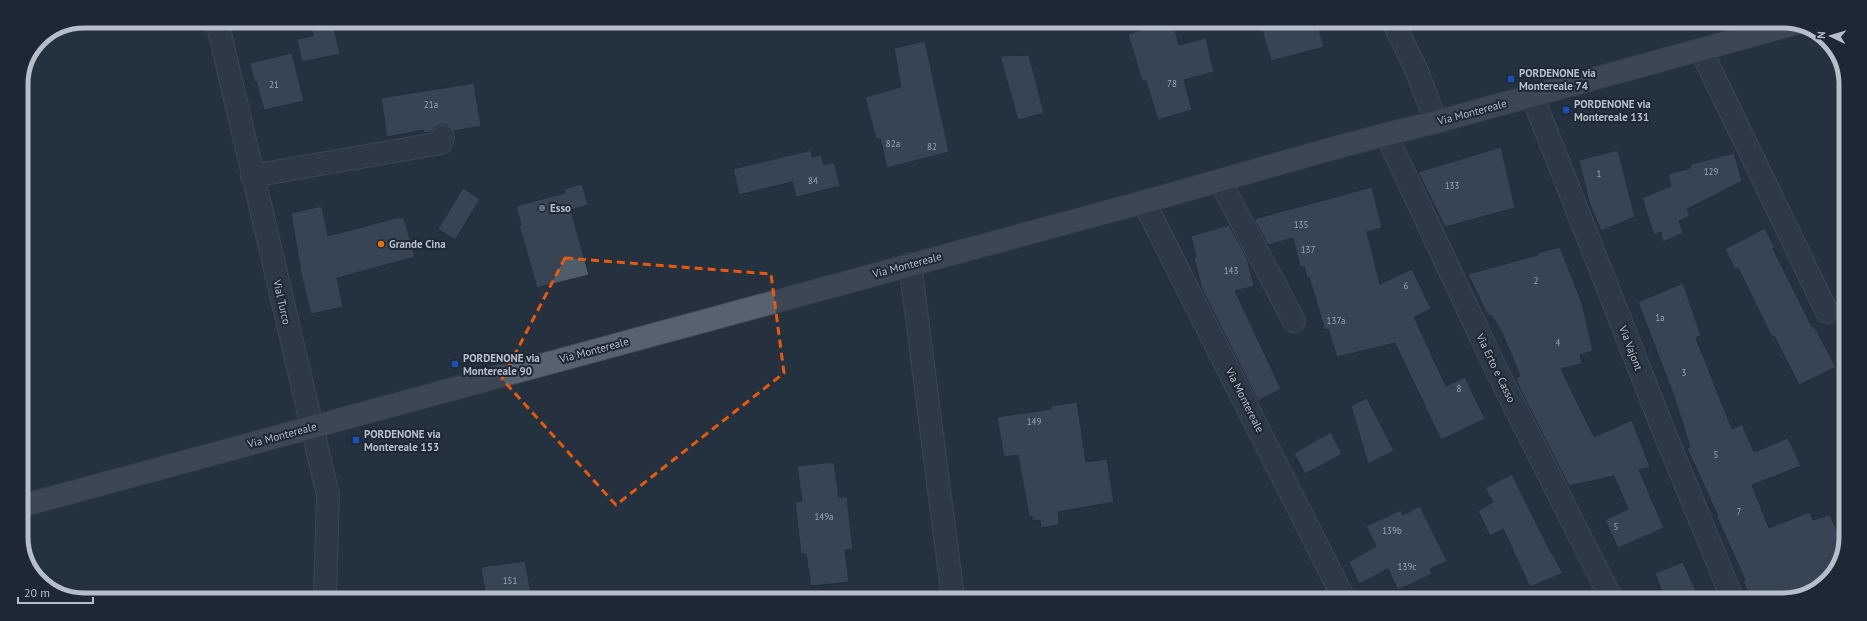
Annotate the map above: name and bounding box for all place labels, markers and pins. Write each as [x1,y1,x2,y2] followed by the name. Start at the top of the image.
[1519,66,1596,93] place label: PORDENONE via Montereale 74
[1506,74,1516,84] marker: PORDENONE via Montereale 74
[1574,97,1651,124] place label: PORDENONE via Montereale 131
[1561,105,1571,115] marker: PORDENONE via Montereale 131
[550,201,571,215] place label: Esso
[537,203,547,213] marker: Esso
[389,237,446,251] place label: Grande Cina
[376,239,386,249] marker: Grande Cina
[463,351,540,378] place label: PORDENONE via Montereale 90
[450,359,460,369] marker: PORDENONE via Montereale 90
[364,427,441,454] place label: PORDENONE via Montereale 153
[351,435,361,445] marker: PORDENONE via Montereale 153

